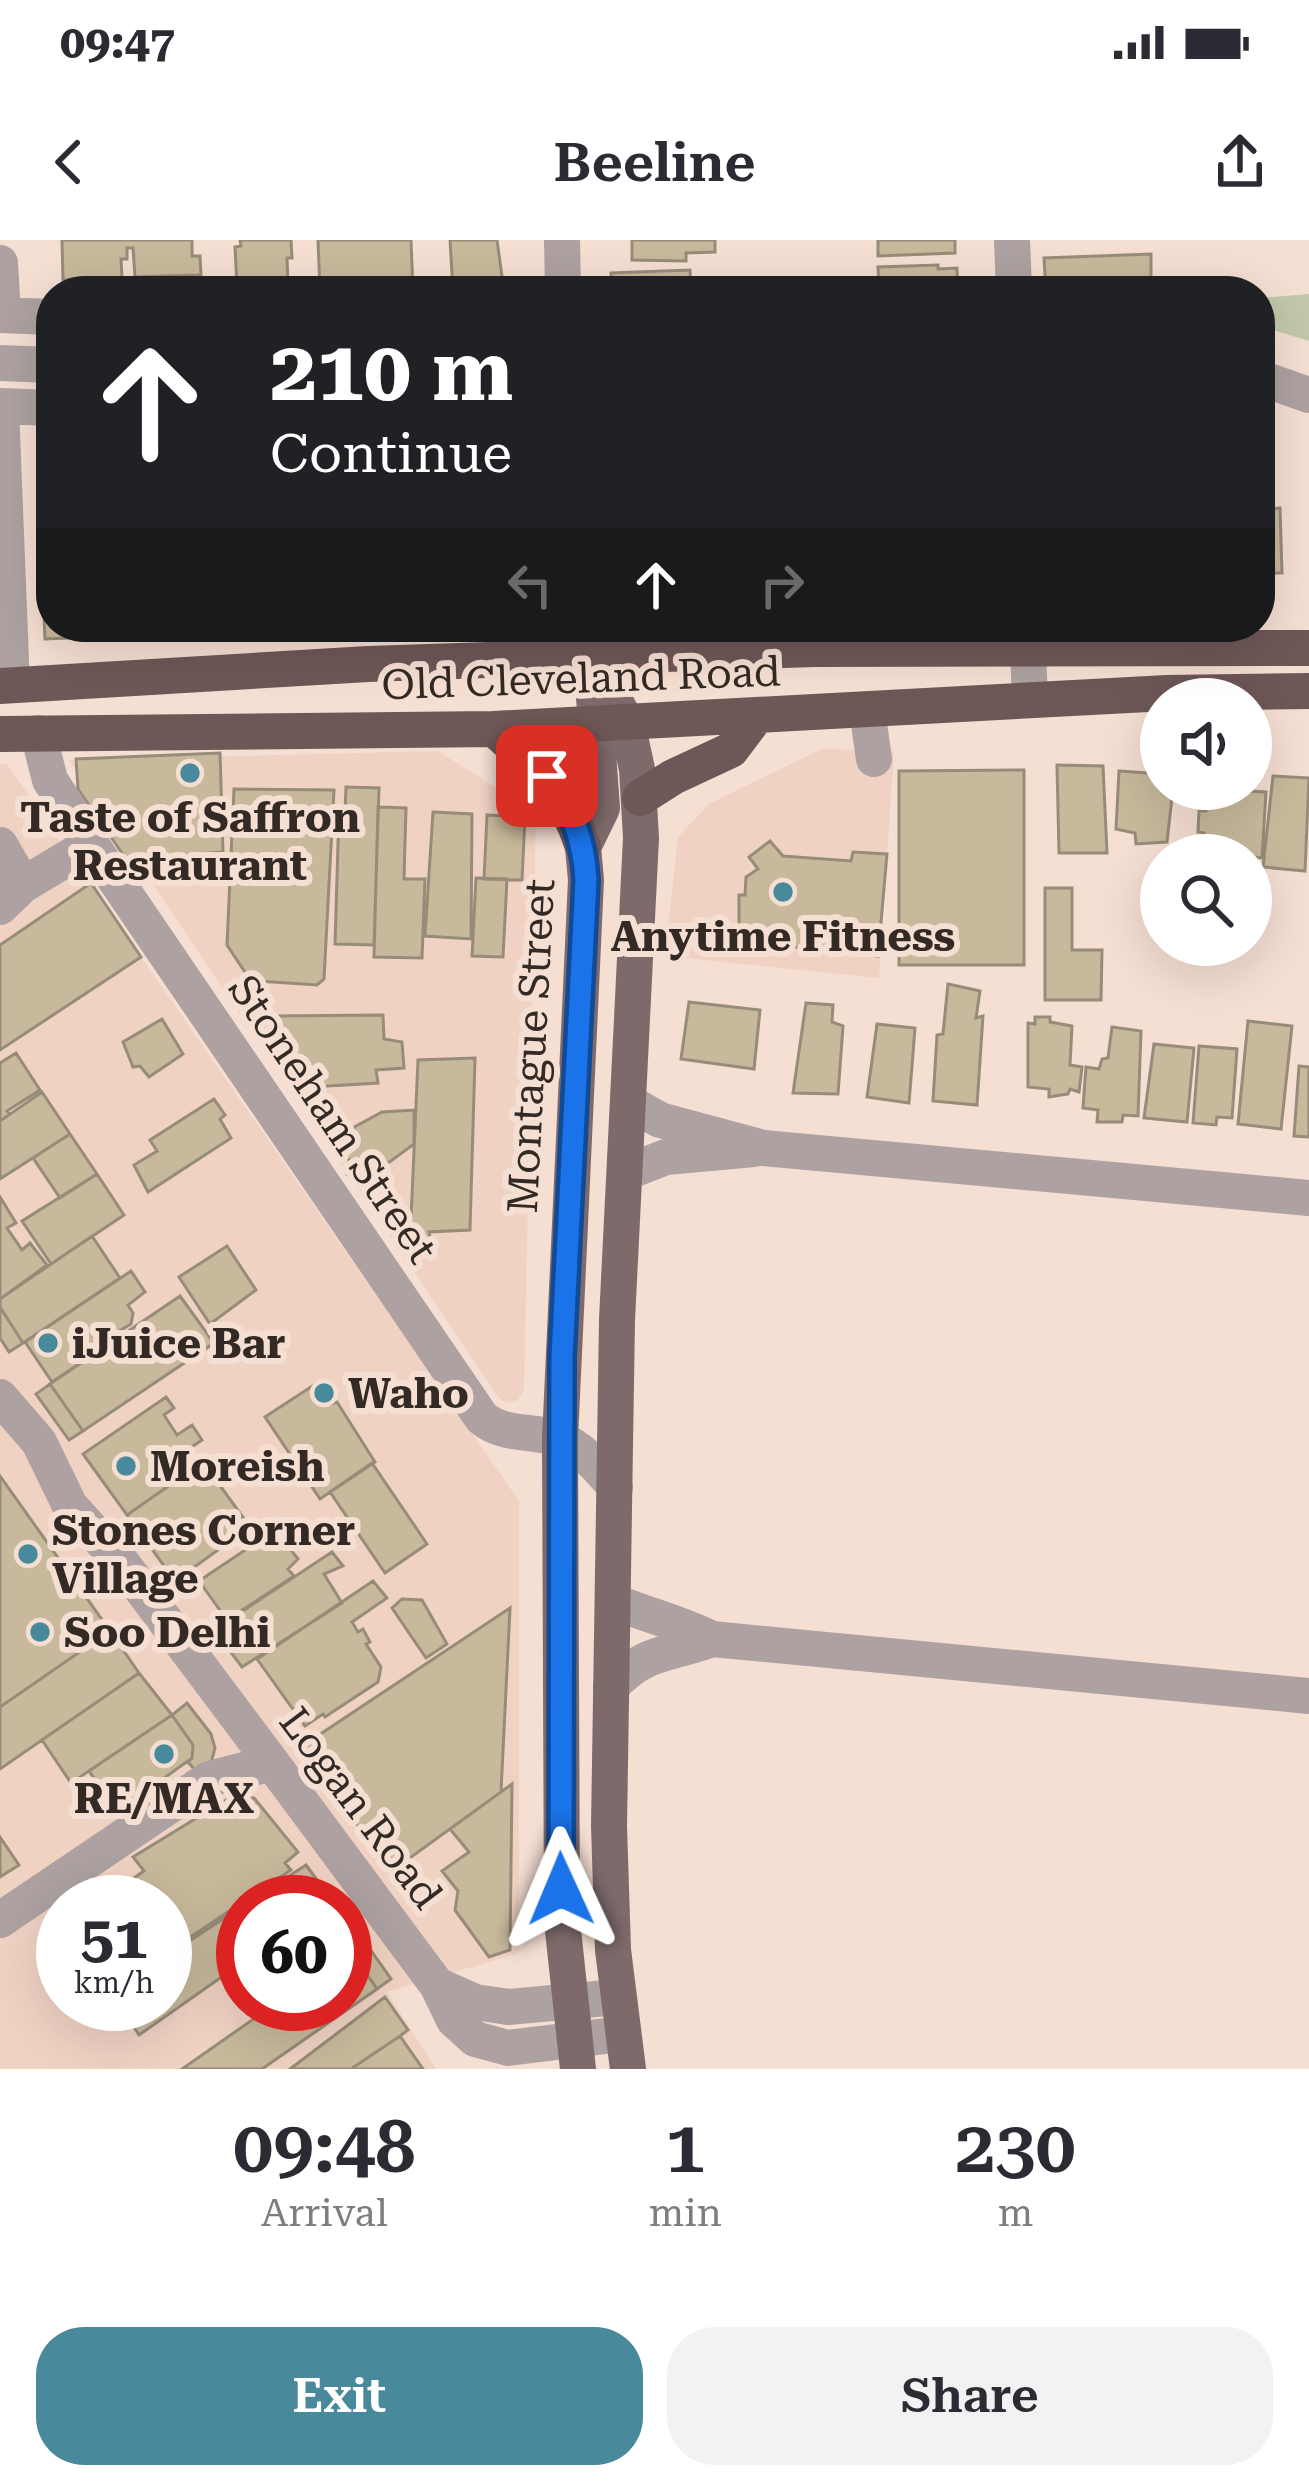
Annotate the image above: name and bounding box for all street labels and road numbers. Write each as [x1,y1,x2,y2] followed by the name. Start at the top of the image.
[381,647,781,709] street label: Old Cleveland Road
[498,877,564,1215] street label: Montague Street
[219,966,447,1272] street label: Stoneham Street
[270,1698,452,1918] street label: Logan Road

